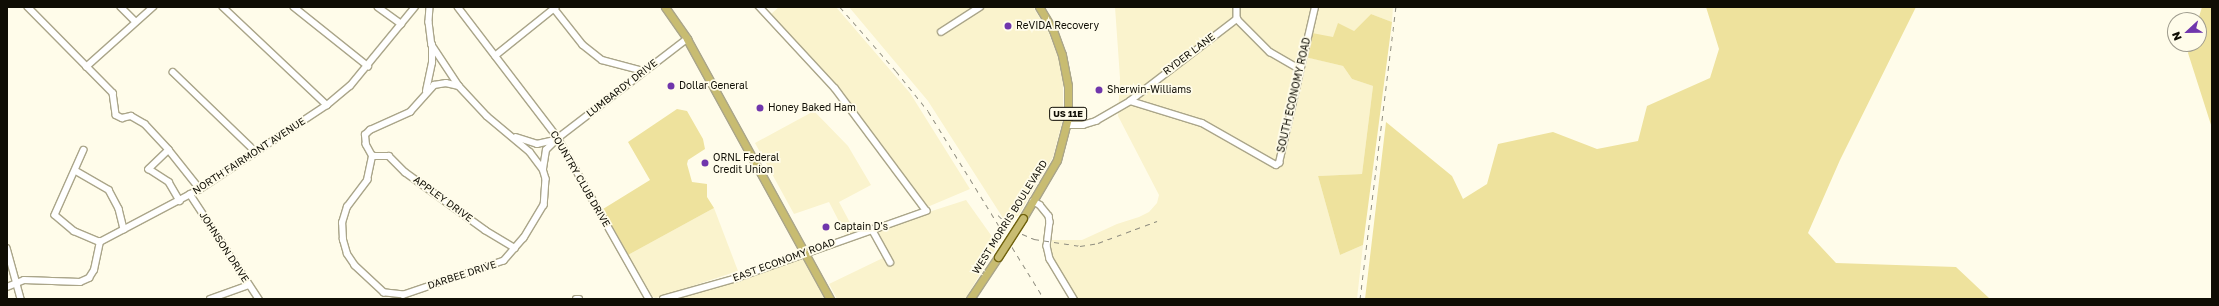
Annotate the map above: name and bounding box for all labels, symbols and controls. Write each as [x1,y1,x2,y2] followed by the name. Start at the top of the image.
[2167,12,2207,52] north arrow
[1016,20,1099,32] place label: ReVIDA Recovery
[1003,21,1013,31] marker: ReVIDA Recovery
[2169,30,2184,43] text: N
[1161,31,1217,77] street label: RYDER LANE
[1275,36,1313,154] street label: SOUTH ECONOMY ROAD
[584,57,660,119] street label: LUMBARDY DRIVE
[679,80,748,92] place label: Dollar General
[666,81,676,91] marker: Dollar General
[1107,84,1191,96] place label: Sherwin-Williams
[1094,85,1104,95] marker: Sherwin-Williams
[768,102,856,114] place label: Honey Baked Ham
[755,103,765,113] marker: Honey Baked Ham
[1049,107,1087,121] road number: US 11E
[190,115,308,197] street label: NORTH FAIRMONT AVENUE
[548,129,612,229] street label: COUNTRY CLUB DRIVE
[713,151,779,174] place label: ORNL Federal Credit Union
[700,158,710,168] marker: ORNL Federal Credit Union
[970,158,1050,276] street label: WEST MORRIS BOULEVARD
[411,173,475,225] street label: APPLEY DRIVE
[197,209,251,285] street label: JOHNSON DRIVE
[834,221,888,233] place label: Captain D's
[821,222,831,232] marker: Captain D's
[731,236,837,284] street label: EAST ECONOMY ROAD
[426,258,498,292] street label: DARBEE DRIVE

